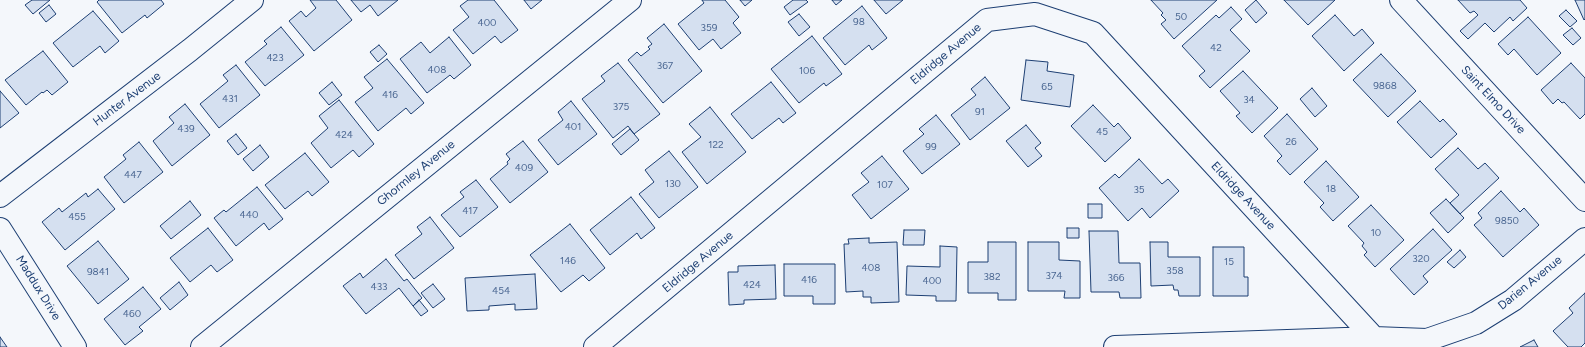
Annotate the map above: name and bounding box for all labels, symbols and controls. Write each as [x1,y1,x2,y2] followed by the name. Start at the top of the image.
[1175,11,1187,23] house number: 50
[853,16,865,28] house number: 98
[477,17,497,29] house number: 400
[908,20,984,88] street label: Eldridge Avenue
[701,22,717,34] house number: 359
[1210,42,1222,54] house number: 42
[266,52,284,64] house number: 423
[657,60,673,72] house number: 367
[1458,63,1528,137] street label: Saint Elmo Drive
[428,64,446,76] house number: 408
[799,65,815,77] house number: 106
[90,69,164,129] street label: Hunter Avenue
[1373,80,1397,92] house number: 9868
[1041,81,1053,93] house number: 65
[382,89,398,101] house number: 416
[222,93,238,105] house number: 431
[1243,94,1255,106] house number: 34
[613,101,629,113] house number: 375
[975,106,985,118] house number: 91
[565,121,581,133] house number: 401
[177,123,195,135] house number: 439
[1096,126,1108,138] house number: 45
[335,129,353,141] house number: 424
[1285,136,1297,148] house number: 26
[374,137,458,209] street label: Ghormley Avenue
[708,139,724,151] house number: 122
[925,141,937,153] house number: 99
[1208,159,1278,233] street label: Eldridge Avenue
[515,162,533,174] house number: 409
[124,169,142,181] house number: 447
[665,178,681,190] house number: 130
[877,179,893,191] house number: 107
[1326,183,1336,195] house number: 18
[1133,184,1145,196] house number: 35
[462,205,478,217] house number: 417
[240,209,258,221] house number: 440
[68,211,86,223] house number: 455
[1495,215,1519,227] house number: 9850
[1371,227,1381,239] house number: 10
[660,228,736,296] street label: Eldridge Avenue
[12,253,64,323] street label: Maddux Drive
[1412,253,1430,265] house number: 320
[1495,253,1565,313] street label: Darien Avenue
[560,255,576,267] house number: 146
[1224,256,1234,268] house number: 15
[862,262,880,274] house number: 408
[1166,265,1184,277] house number: 358
[87,266,109,278] house number: 9841
[1045,270,1063,282] house number: 374
[983,271,1001,283] house number: 382
[1108,272,1124,284] house number: 366
[801,274,817,286] house number: 416
[922,275,942,287] house number: 400
[743,279,761,291] house number: 424
[370,281,388,293] house number: 433
[492,285,510,297] house number: 454
[123,308,141,320] house number: 460

